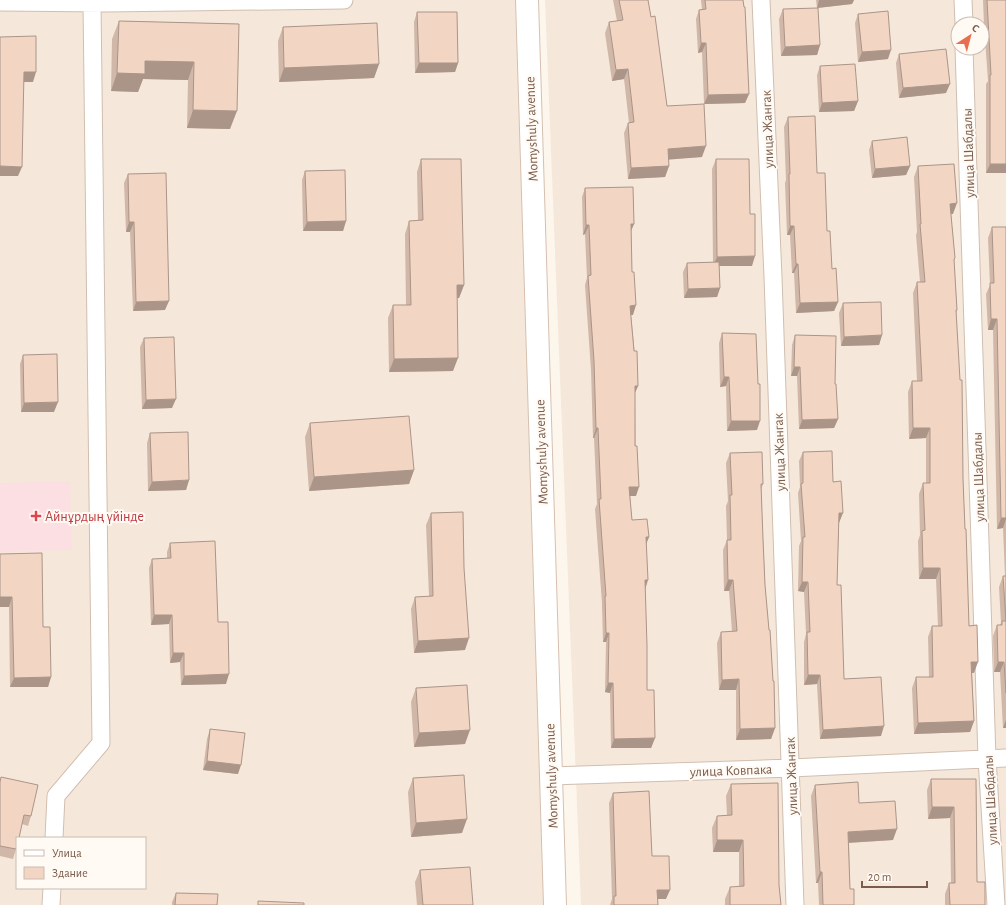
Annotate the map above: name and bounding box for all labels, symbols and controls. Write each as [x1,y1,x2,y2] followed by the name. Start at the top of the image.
[950,16,990,56] north arrow
[970,22,981,35] text: С
[523,76,541,182] street label: Momyshuly avenue
[760,89,776,169] street label: улица Жангак
[960,108,978,199] street label: улица Шабдалы
[533,399,551,505] street label: Momyshuly avenue
[772,412,788,492] street label: улица Жангак
[970,432,988,523] street label: улица Шабдалы
[30,510,42,522] marker: Айнұрдың үйінде
[45,510,144,524] place label: Айнұрдың үйінде
[543,723,561,829] street label: Momyshuly avenue
[784,736,800,816] street label: улица Жангак
[982,755,1000,846] street label: улица Шабдалы
[689,763,773,779] street label: улица Ковпака
[16,837,146,889] legend
[52,847,82,859] text: Улица
[862,863,927,889] scale bar
[52,867,88,879] text: Здание
[868,871,891,883] text: 20 m

